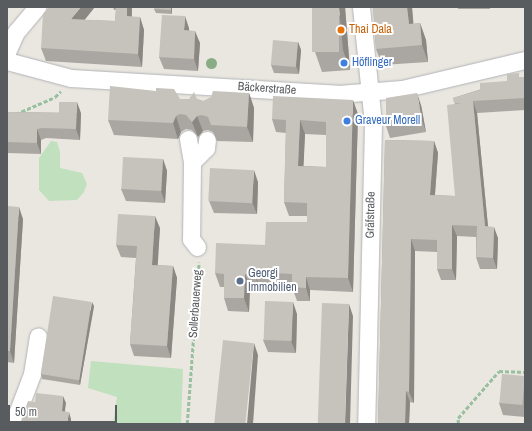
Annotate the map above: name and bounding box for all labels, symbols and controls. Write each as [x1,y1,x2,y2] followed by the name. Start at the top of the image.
[349,23,392,37] place label: Thai Dala
[336,25,346,35] marker: Thai Dala
[352,56,392,70] place label: Höflinger
[339,58,349,68] marker: Höflinger
[237,80,297,98] street label: Bäckerstraße
[355,114,420,128] place label: Graveur Morell
[342,116,352,126] marker: Graveur Morell
[363,191,379,239] street label: Gräfstraße
[248,267,297,295] place label: Georgi Immobilien
[186,269,206,339] street label: Sollerbauerweg
[235,276,245,286] marker: Georgi Immobilien
[10,397,119,423] scale bar
[15,404,37,420] text: 50 m

